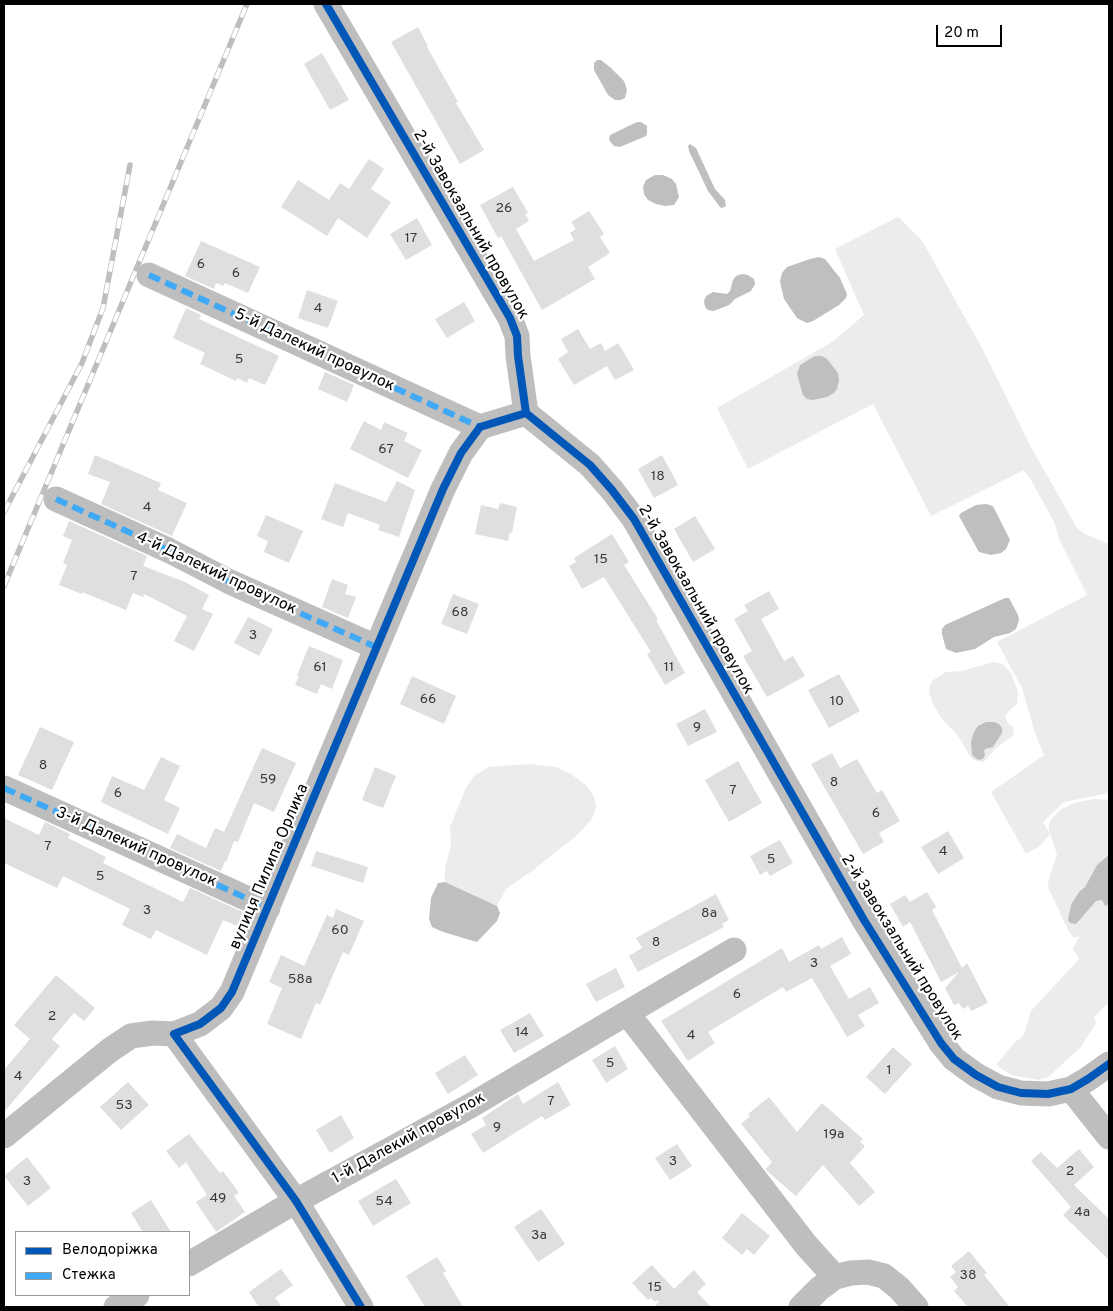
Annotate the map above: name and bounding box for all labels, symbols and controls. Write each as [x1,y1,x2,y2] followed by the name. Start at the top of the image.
[938,15,1004,47] scale bar
[944,24,979,43] text: 20 m
[408,127,532,323] street label: 2-й Завокзальний провулок
[496,201,512,217] house number: 26
[405,231,417,247] house number: 17
[197,257,205,273] house number: 6
[232,266,240,282] house number: 6
[314,301,322,317] house number: 4
[231,305,397,397] street label: 5-й Далекий провулок
[235,352,243,368] house number: 5
[378,442,394,458] house number: 67
[651,469,665,485] house number: 18
[143,500,151,516] house number: 4
[633,502,757,698] street label: 2-й Завокзальний провулок
[133,528,299,620] street label: 4-й Далекий провулок
[594,552,608,568] house number: 15
[130,569,138,585] house number: 7
[452,605,468,621] house number: 68
[249,628,257,644] house number: 3
[313,660,327,676] house number: 61
[664,660,674,676] house number: 11
[420,692,436,708] house number: 66
[830,694,844,710] house number: 10
[693,720,701,736] house number: 9
[39,758,47,774] house number: 8
[260,772,276,788] house number: 59
[830,775,838,791] house number: 8
[226,781,314,953] street label: вулиця Пилипа Орлика
[729,783,737,799] house number: 7
[114,786,122,802] house number: 6
[52,804,220,892] street label: 3-й Далекий провулок
[872,806,880,822] house number: 6
[44,839,52,855] house number: 7
[939,844,947,860] house number: 4
[767,852,775,868] house number: 5
[836,852,966,1044] street label: 2-й Завокзальний провулок
[96,869,104,885] house number: 5
[143,903,151,919] house number: 3
[701,906,717,922] house number: 8а
[331,923,349,939] house number: 60
[652,935,660,951] house number: 8
[810,956,818,972] house number: 3
[288,972,312,988] house number: 58а
[733,987,741,1003] house number: 6
[48,1009,56,1025] house number: 2
[515,1025,529,1041] house number: 14
[687,1028,695,1044] house number: 4
[606,1056,614,1072] house number: 5
[886,1063,892,1079] house number: 1
[14,1069,22,1085] house number: 4
[329,1089,489,1189] street label: 1-й Далекий провулок
[547,1094,555,1110] house number: 7
[115,1098,133,1114] house number: 53
[493,1120,501,1136] house number: 9
[824,1127,844,1143] house number: 19а
[669,1154,677,1170] house number: 3
[1066,1164,1074,1180] house number: 2
[23,1174,31,1190] house number: 3
[210,1191,226,1207] house number: 49
[375,1194,393,1210] house number: 54
[1074,1205,1090,1221] house number: 4а
[531,1228,547,1244] house number: 3а
[15,1231,190,1296] legend
[62,1241,158,1260] text: Велодоріжка
[62,1266,116,1285] text: Стежка
[960,1268,976,1284] house number: 38
[648,1280,662,1296] house number: 15

